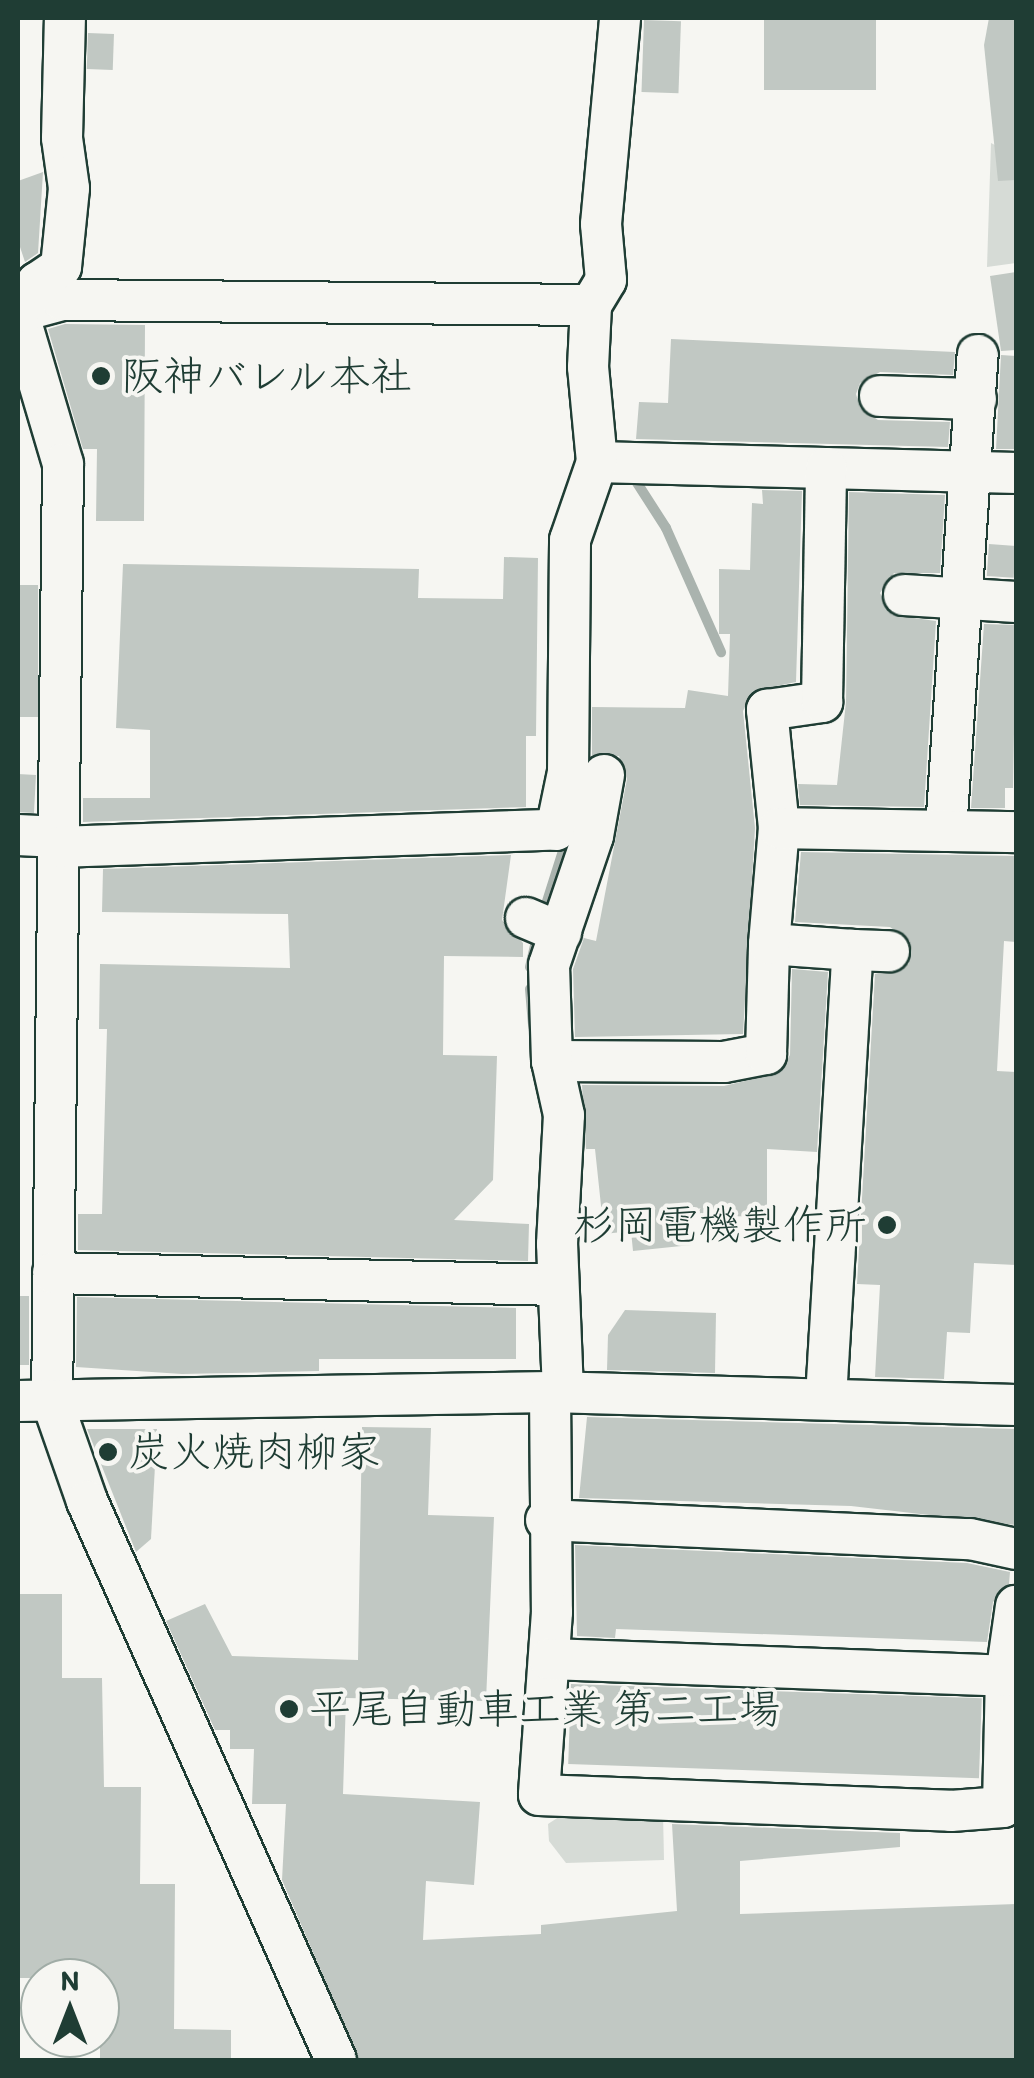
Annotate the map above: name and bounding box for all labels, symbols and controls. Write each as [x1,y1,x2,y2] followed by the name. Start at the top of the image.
[121,351,415,401] place label: 阪神バレル本社
[90,365,112,387] marker: 阪神バレル本社
[573,1200,867,1250] place label: 杉岡電機製作所
[876,1214,898,1236] marker: 杉岡電機製作所
[128,1427,380,1477] place label: 炭火焼肉柳家
[97,1441,119,1463] marker: 炭火焼肉柳家
[309,1684,780,1734] place label: 平尾自動車工業 第二工場
[278,1698,300,1720] marker: 平尾自動車工業 第二工場
[20,1958,120,2058] north arrow
[61,1963,79,1997] text: N

